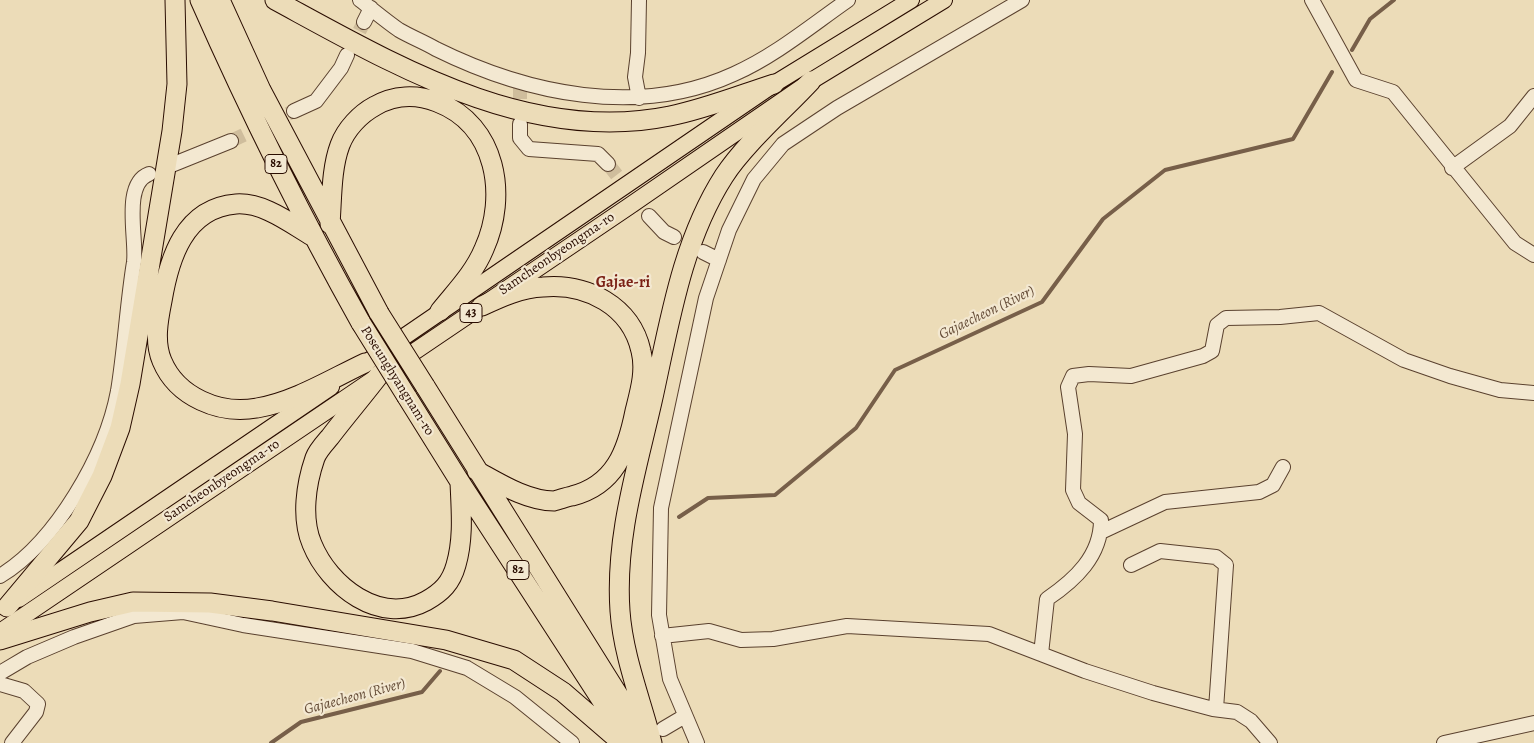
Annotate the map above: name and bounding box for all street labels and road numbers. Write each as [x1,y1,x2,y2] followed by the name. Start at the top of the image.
[265,154,287,173] road number: 82
[496,209,618,299] street label: Samcheonbyeongma-ro
[460,304,482,322] road number: 43
[356,323,438,439] street label: Poseunghyangnam-ro
[161,436,283,526] street label: Samcheonbyeongma-ro
[507,560,529,580] road number: 82

